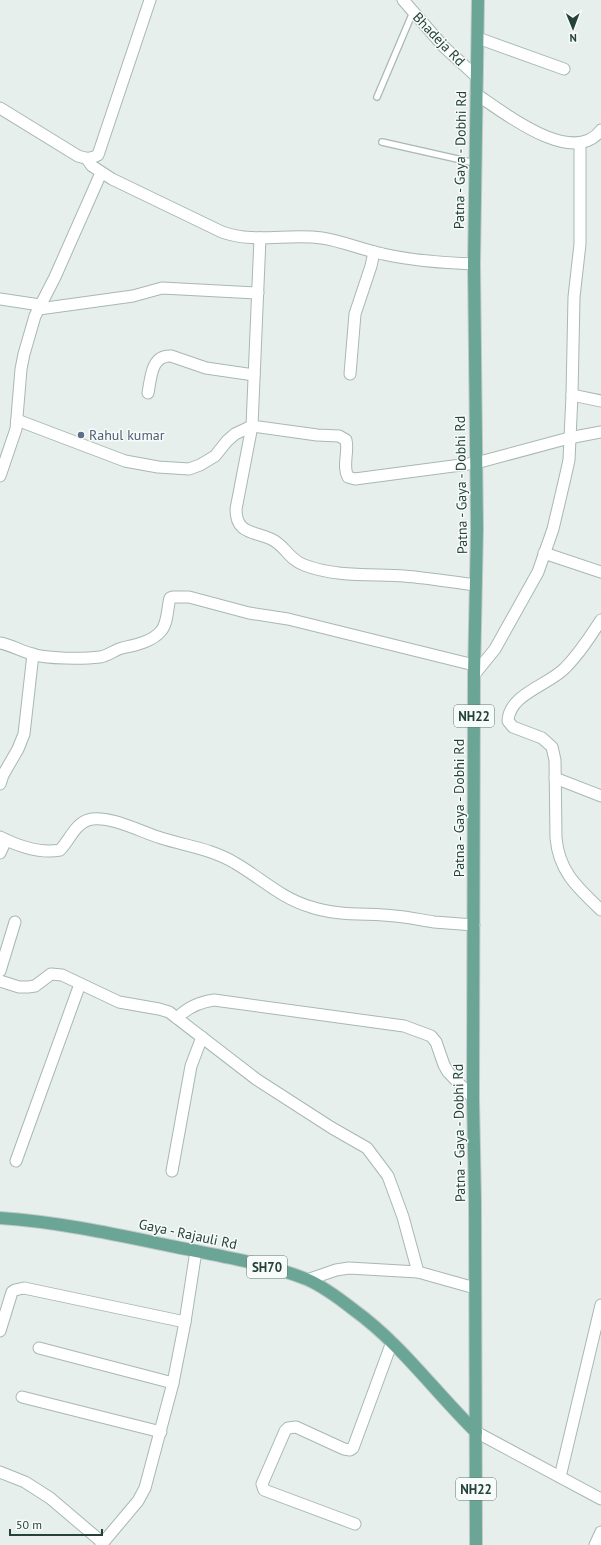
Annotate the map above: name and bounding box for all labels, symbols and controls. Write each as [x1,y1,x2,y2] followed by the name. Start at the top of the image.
[409,8,469,70] street label: Bhadeja Rd
[553,8,593,48] north arrow
[569,31,577,45] text: N
[450,91,470,229] street label: Patna - Gaya - Dobhi Rd
[451,416,471,554] street label: Patna - Gaya - Dobhi Rd
[89,426,165,444] place label: Rahul kumar
[76,430,86,440] marker: Rahul kumar
[454,705,494,727] road number: NH22
[450,739,468,877] street label: Patna - Gaya - Dobhi Rd
[449,1064,469,1202] street label: Patna - Gaya - Dobhi Rd
[137,1215,239,1253] street label: Gaya - Rajauli Rd
[247,1256,287,1278] road number: SH70
[456,1478,496,1500] road number: NH22
[10,1511,102,1537] scale bar
[16,1517,42,1532] text: 50 m

